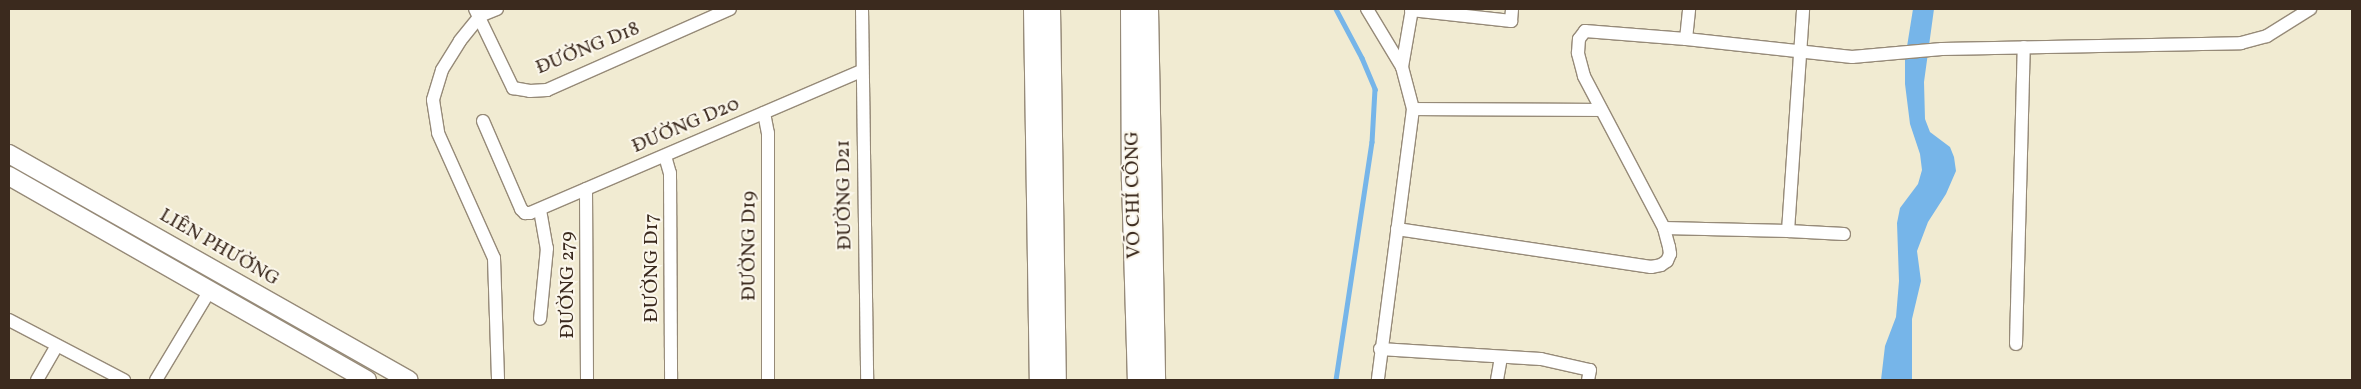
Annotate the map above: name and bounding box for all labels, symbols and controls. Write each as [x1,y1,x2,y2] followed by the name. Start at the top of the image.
[533,17,643,81] street label: ĐƯỜNG D18
[629,93,743,159] street label: ĐƯỜNG D20
[1121,131,1147,259] street label: VÕ CHÍ CÔNG
[832,140,858,250] street label: ĐƯỜNG D21
[738,191,762,301] street label: ĐƯỜNG D19
[155,204,283,292] street label: LIÊN PHƯỜNG
[640,213,664,323] street label: ĐƯỜNG D17
[556,231,580,339] street label: ĐƯỜNG 279

